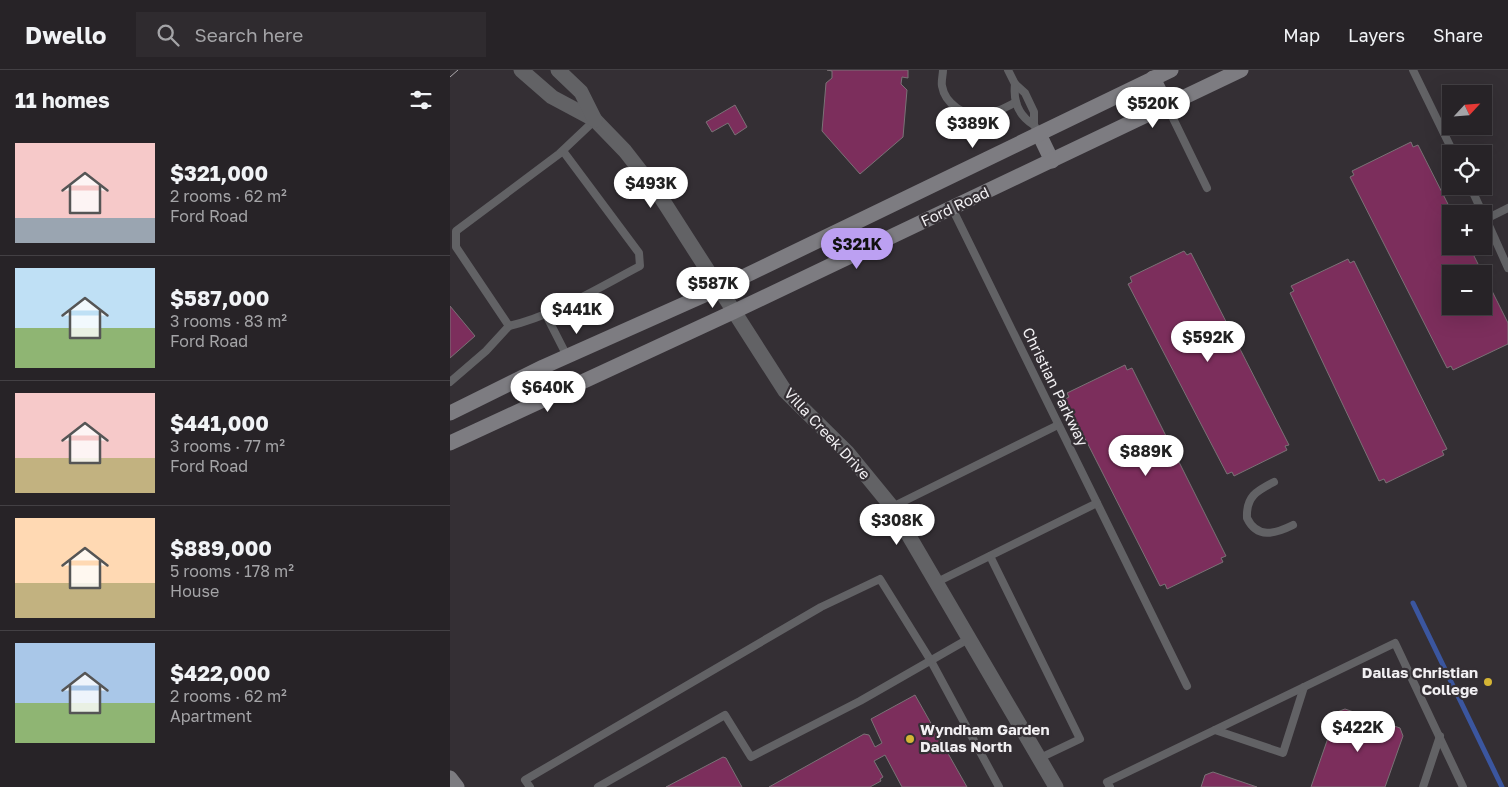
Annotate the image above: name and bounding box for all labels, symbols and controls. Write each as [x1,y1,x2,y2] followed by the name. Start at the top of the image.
[136,12,486,57] search box
[25,20,106,49] text: Dwello
[154,21,182,49] icon: search
[194,23,303,46] text: Search here
[1283,24,1320,46] text: Map
[1348,24,1405,46] text: Layers
[1433,24,1483,46] text: Share
[1442,85,1492,135] north arrow
[1442,85,1492,315] map controls
[407,86,435,114] icon: filters
[15,87,110,113] text: 11 homes
[1118,87,1188,129] pin: $520K
[1127,93,1179,113] text: $520K
[938,106,1008,149] pin: $389K
[947,113,999,133] text: $389K
[1442,145,1492,195] button: locate
[170,160,268,186] text: $321,000
[55,163,115,223] icon: home
[616,166,686,209] pin: $493K
[625,173,677,193] text: $493K
[918,182,992,230] street label: Ford Road
[170,186,287,206] text: 2 rooms · 62 m²
[1442,205,1492,255] button: +
[170,206,248,226] text: Ford Road
[822,228,892,270] pin: $321K
[832,234,882,254] text: $321K
[1442,265,1492,315] button: −
[678,266,748,309] pin: $587K
[687,273,739,293] text: $587K
[170,285,269,311] text: $587,000
[55,288,115,348] icon: home
[542,292,612,335] pin: $441K
[552,299,602,319] text: $441K
[170,311,287,331] text: 3 rooms · 83 m²
[1173,320,1243,363] pin: $592K
[1019,324,1093,449] street label: Christian Parkway
[1182,327,1234,347] text: $592K
[170,331,248,351] text: Ford Road
[513,370,583,413] pin: $640K
[522,377,574,397] text: $640K
[781,384,875,483] street label: Villa Creek Drive
[170,410,269,436] text: $441,000
[55,413,115,473] icon: home
[1111,434,1181,477] pin: $889K
[170,436,285,456] text: 3 rooms · 77 m²
[1120,441,1172,461] text: $889K
[170,456,248,476] text: Ford Road
[862,504,932,546] pin: $308K
[871,510,923,530] text: $308K
[170,535,272,561] text: $889,000
[55,538,115,598] icon: home
[170,561,294,581] text: 5 rooms · 178 m²
[170,581,219,601] text: House
[170,660,271,686] text: $422,000
[55,663,115,723] icon: home
[1362,663,1478,698] place label: Dallas Christian College
[1482,676,1494,688] marker: Dallas Christian College
[170,686,287,706] text: 2 rooms · 62 m²
[170,706,252,726] text: Apartment
[1323,710,1393,753] pin: $422K
[1332,717,1384,737] text: $422K
[920,720,1049,755] place label: Wyndham Garden Dallas North
[904,733,916,745] marker: Wyndham Garden Dallas North

